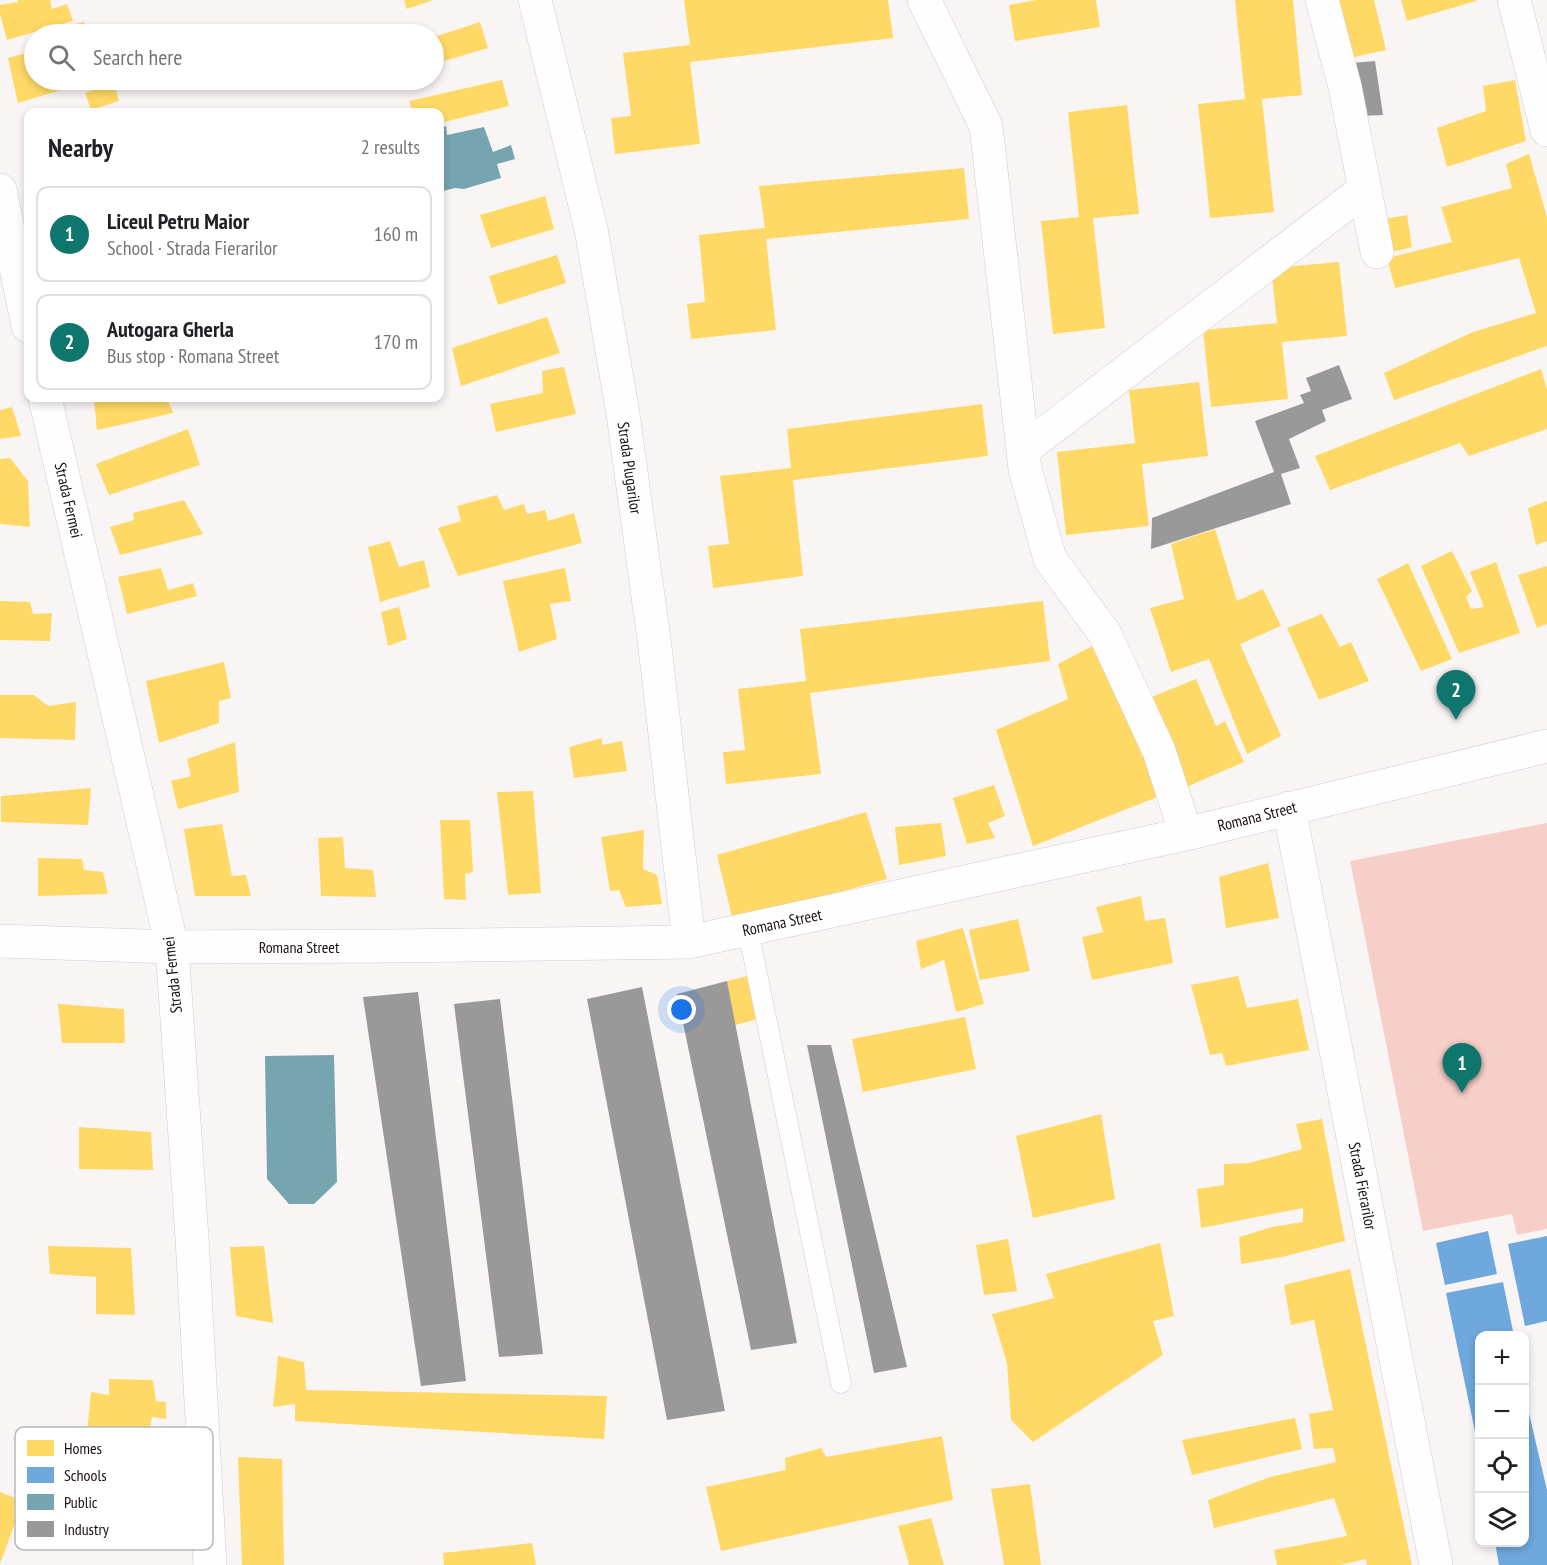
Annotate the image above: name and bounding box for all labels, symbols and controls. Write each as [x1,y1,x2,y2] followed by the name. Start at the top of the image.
[24,24,444,90] search box
[45,41,78,74] icon: search
[93,43,182,71] text: Search here
[48,131,113,164] text: Nearby
[361,134,420,160] text: 2 results
[107,207,249,235] text: Liceul Petru Maior
[65,221,74,247] text: 1
[374,221,418,247] text: 160 m
[107,235,278,261] text: School · Strada Fierarilor
[107,315,234,343] text: Autogara Gherla
[65,329,74,355] text: 2
[374,329,418,355] text: 170 m
[107,343,279,369] text: Bus stop · Romana Street
[614,421,646,516] street label: Strada Plugarilor
[51,460,87,540] street label: Strada Fermei
[1436,670,1476,720] pin: 2
[1215,796,1299,835] street label: Romana Street
[740,904,824,940] street label: Romana Street
[158,936,186,1014] street label: Strada Fermei
[259,937,340,957] street label: Romana Street
[667,995,696,1024] your location
[1442,1044,1482,1093] pin: 1
[1345,1140,1381,1232] street label: Strada Fierarilor
[1475,1331,1529,1547] map controls
[1475,1331,1529,1385] button: +
[1475,1385,1529,1439] button: −
[15,1427,213,1550] legend
[64,1438,102,1458] text: Homes
[1475,1439,1529,1493] button: locate
[64,1465,107,1485] text: Schools
[64,1492,98,1512] text: Public
[1475,1493,1529,1547] button: layers
[64,1519,109,1539] text: Industry

